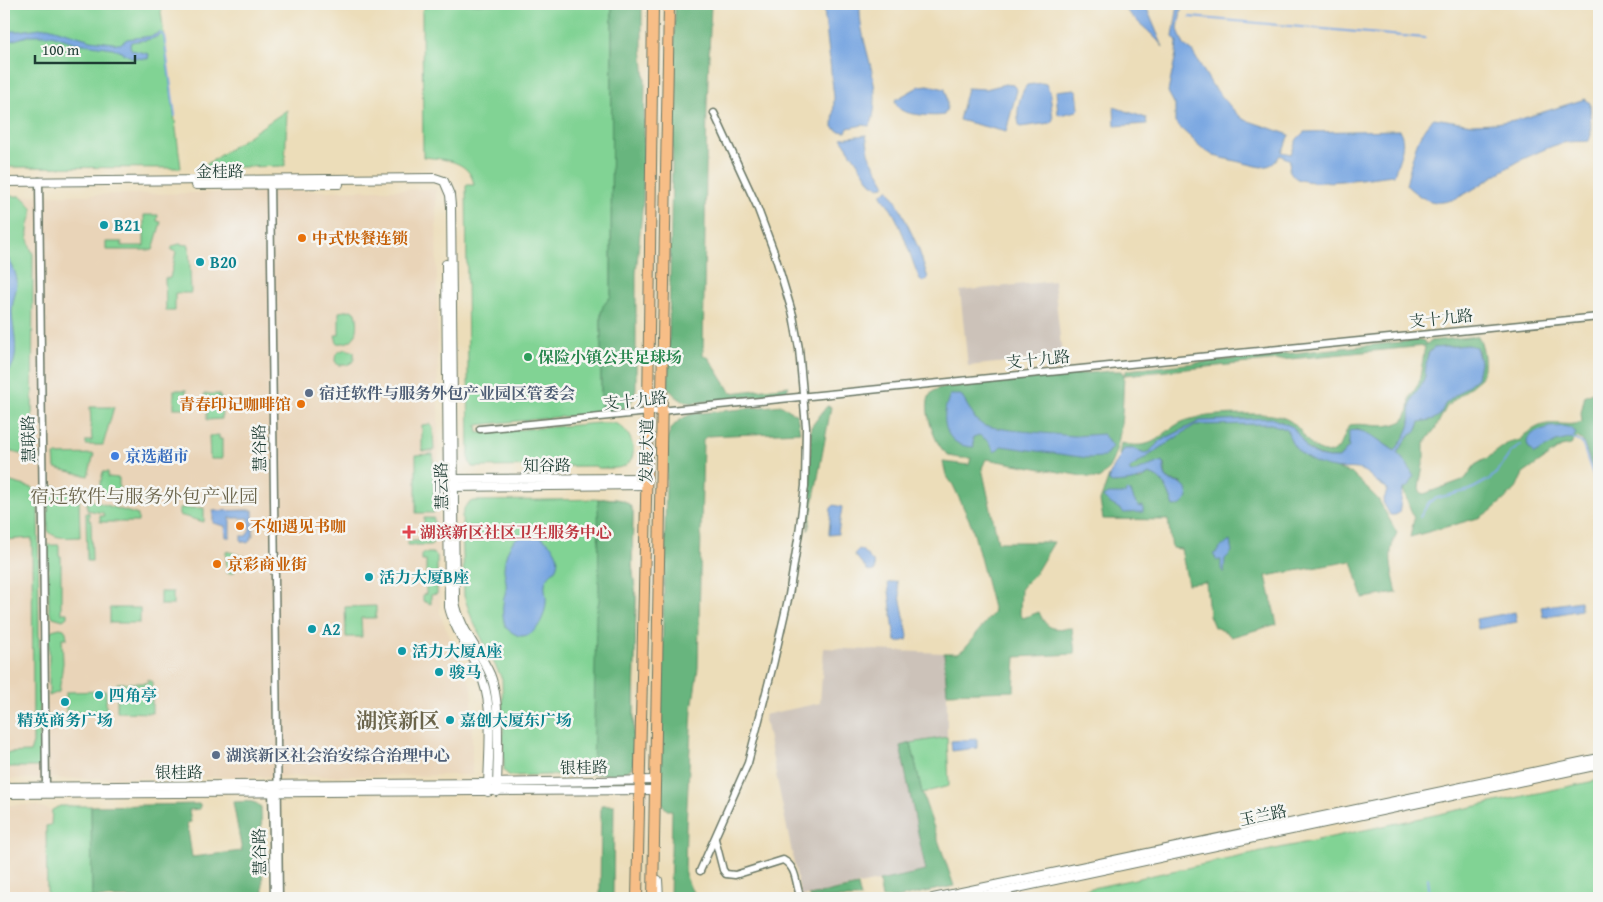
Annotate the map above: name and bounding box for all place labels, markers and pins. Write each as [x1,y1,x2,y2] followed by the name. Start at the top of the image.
[114,213,140,237] place label: B21
[98,219,110,231] marker: B21
[312,226,408,250] place label: 中式快餐连锁
[296,232,308,244] marker: 中式快餐连锁
[210,250,236,274] place label: B20
[194,256,206,268] marker: B20
[538,345,682,369] place label: 保险小镇公共足球场
[522,351,534,363] marker: 保险小镇公共足球场
[319,381,575,405] place label: 宿迁软件与服务外包产业园区管委会
[303,387,315,399] marker: 宿迁软件与服务外包产业园区管委会
[179,392,291,416] place label: 青春印记咖啡馆
[295,398,307,410] marker: 青春印记咖啡馆
[125,444,189,468] place label: 京选超市
[109,450,121,462] marker: 京选超市
[250,514,346,538] place label: 不如遇见书咖
[234,520,246,532] marker: 不如遇见书咖
[420,520,612,544] place label: 湖滨新区社区卫生服务中心
[402,525,416,539] marker: 湖滨新区社区卫生服务中心
[227,552,307,576] place label: 京彩商业街
[211,558,223,570] marker: 京彩商业街
[379,565,469,589] place label: 活力大厦B座
[363,571,375,583] marker: 活力大厦B座
[322,617,341,641] place label: A2
[306,623,318,635] marker: A2
[412,639,502,663] place label: 活力大厦A座
[396,645,408,657] marker: 活力大厦A座
[449,660,481,684] place label: 骏马
[433,666,445,678] marker: 骏马
[109,683,157,707] place label: 四角亭
[93,689,105,701] marker: 四角亭
[59,696,71,708] marker: 精英商务广场
[17,708,113,732] place label: 精英商务广场
[460,708,572,732] place label: 嘉创大厦东广场
[444,714,456,726] marker: 嘉创大厦东广场
[226,743,450,767] place label: 湖滨新区社会治安综合治理中心
[210,749,222,761] marker: 湖滨新区社会治安综合治理中心

